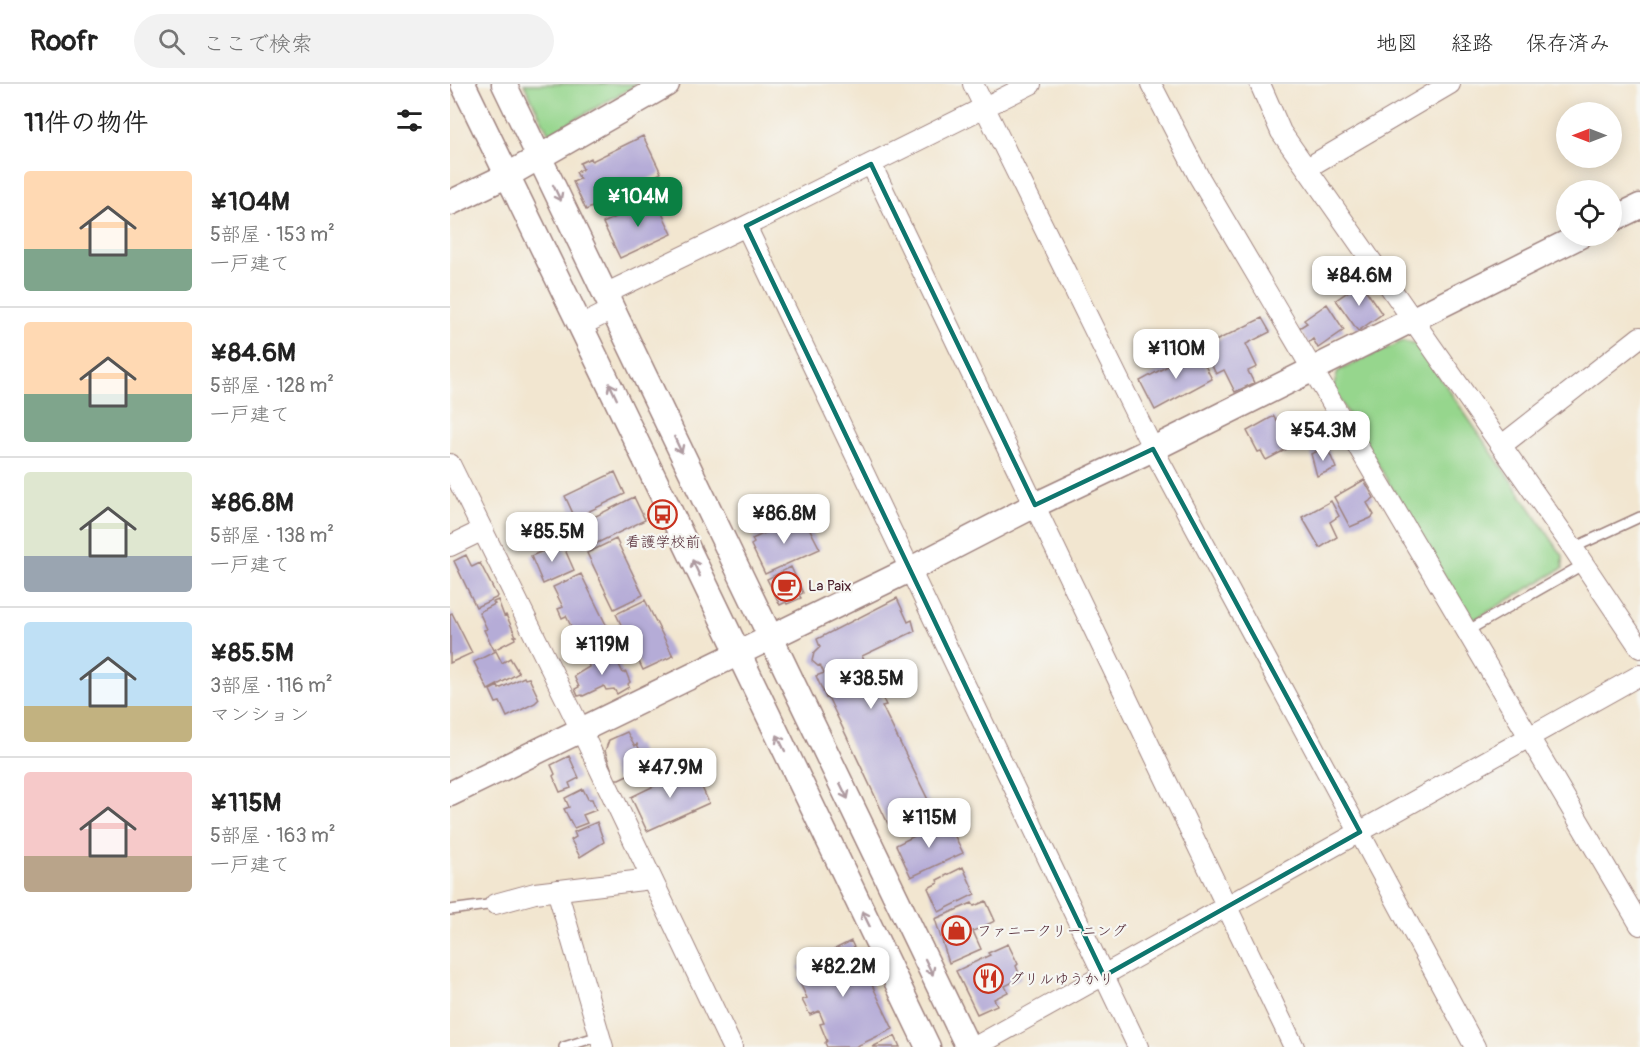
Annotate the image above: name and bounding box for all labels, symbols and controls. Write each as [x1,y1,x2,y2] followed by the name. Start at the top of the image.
[134,14,554,68] search box
[30,24,98,59] text: Roofr
[155,25,188,58] icon: search
[203,30,313,58] text: ここで検索
[1376,30,1418,57] text: 地図
[1451,30,1493,57] text: 経路
[1526,30,1610,57] text: 保存済み
[1556,102,1622,168] north arrow
[1556,102,1622,246] map controls
[393,104,426,137] icon: filters
[24,107,148,139] text: 11件の物件
[596,177,680,228] pin: ¥104M
[1556,180,1622,246] button: locate
[552,184,564,202] one-way arrow
[607,184,669,209] text: ¥104M
[210,186,290,218] text: ¥104M
[72,195,144,267] icon: home
[210,222,335,247] text: 5部屋 · 153 m²
[210,251,290,276] text: 一戸建て
[1310,256,1408,307] pin: ¥84.6M
[1326,263,1392,288] text: ¥84.6M
[1134,329,1218,380] pin: ¥110M
[1147,336,1205,361] text: ¥110M
[210,337,296,369] text: ¥84.6M
[72,346,144,418] icon: home
[210,373,334,398] text: 5部屋 · 128 m²
[606,383,618,401] one-way arrow
[210,402,290,427] text: 一戸建て
[1274,411,1372,462] pin: ¥54.3M
[1290,418,1356,443] text: ¥54.3M
[673,435,685,453] one-way arrow
[210,487,294,519] text: ¥86.8M
[735,494,833,545] pin: ¥86.8M
[72,496,144,568] icon: home
[647,499,679,531] bus stop icon: 看護学校前
[752,501,816,526] text: ¥86.8M
[503,512,601,563] pin: ¥85.5M
[520,519,584,544] text: ¥85.5M
[210,523,334,548] text: 5部屋 · 138 m²
[625,533,701,552] place label: 看護学校前
[210,552,290,577] text: 一戸建て
[690,559,702,577] one-way arrow
[771,570,803,602] cafe icon: La Paix
[808,577,852,596] place label: La Paix
[560,625,644,676] pin: ¥119M
[575,632,629,657] text: ¥119M
[210,637,294,669] text: ¥85.5M
[72,646,144,718] icon: home
[822,659,920,710] pin: ¥38.5M
[839,666,903,691] text: ¥38.5M
[210,673,333,698] text: 3部屋 · 116 m²
[210,702,309,727] text: マンション
[774,735,786,753] one-way arrow
[621,748,719,799] pin: ¥47.9M
[637,755,703,780] text: ¥47.9M
[838,782,850,800] one-way arrow
[210,787,281,819] text: ¥115M
[72,796,144,868] icon: home
[887,798,971,849] pin: ¥115M
[902,805,956,830] text: ¥115M
[210,823,336,848] text: 5部屋 · 163 m²
[210,852,290,877] text: 一戸建て
[859,910,871,928] one-way arrow
[940,915,972,947] shop icon: ファニークリーニング
[977,922,1127,941] place label: ファニークリーニング
[794,947,892,998] pin: ¥82.2M
[810,954,876,979] text: ¥82.2M
[924,957,935,975] one-way arrow
[972,963,1004,995] restaurant icon: グリルゆうかり
[1009,970,1114,989] place label: グリルゆうかり

